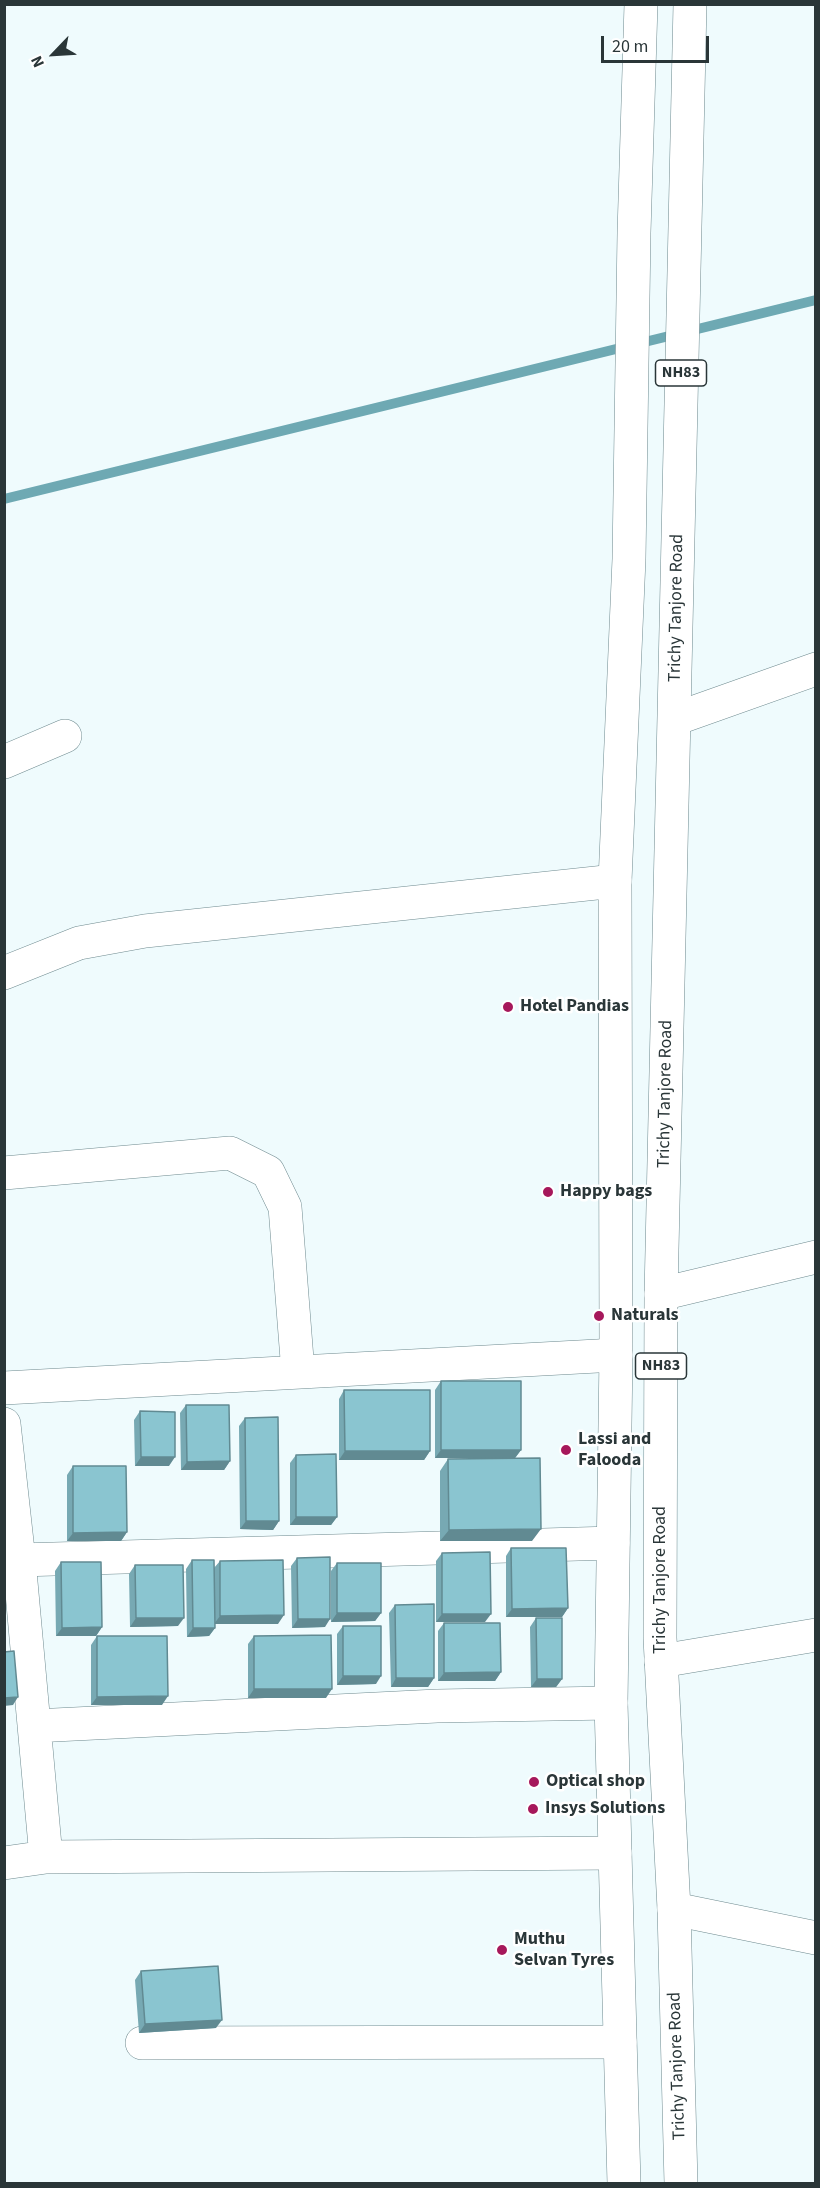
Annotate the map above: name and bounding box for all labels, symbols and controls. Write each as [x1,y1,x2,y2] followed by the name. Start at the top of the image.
[24,24,84,84] north arrow
[604,24,712,62] scale bar
[612,34,648,59] text: 20 m
[25,52,50,71] text: N
[656,360,706,386] road number: NH83
[665,534,689,682] street label: Trichy Tanjore Road
[520,996,629,1018] place label: Hotel Pandias
[501,1000,515,1014] marker: Hotel Pandias
[654,1020,678,1168] street label: Trichy Tanjore Road
[560,1181,652,1203] place label: Happy bags
[541,1185,555,1199] marker: Happy bags
[611,1305,679,1327] place label: Naturals
[592,1309,606,1323] marker: Naturals
[636,1353,686,1379] road number: NH83
[578,1429,651,1472] place label: Lassi and Falooda
[559,1443,573,1457] marker: Lassi and Falooda
[650,1506,672,1654] street label: Trichy Tanjore Road
[546,1771,645,1793] place label: Optical shop
[527,1775,541,1789] marker: Optical shop
[545,1798,665,1820] place label: Insys Solutions
[526,1802,540,1816] marker: Insys Solutions
[514,1929,614,1972] place label: Muthu Selvan Tyres
[495,1943,509,1957] marker: Muthu Selvan Tyres
[665,1992,691,2140] street label: Trichy Tanjore Road

